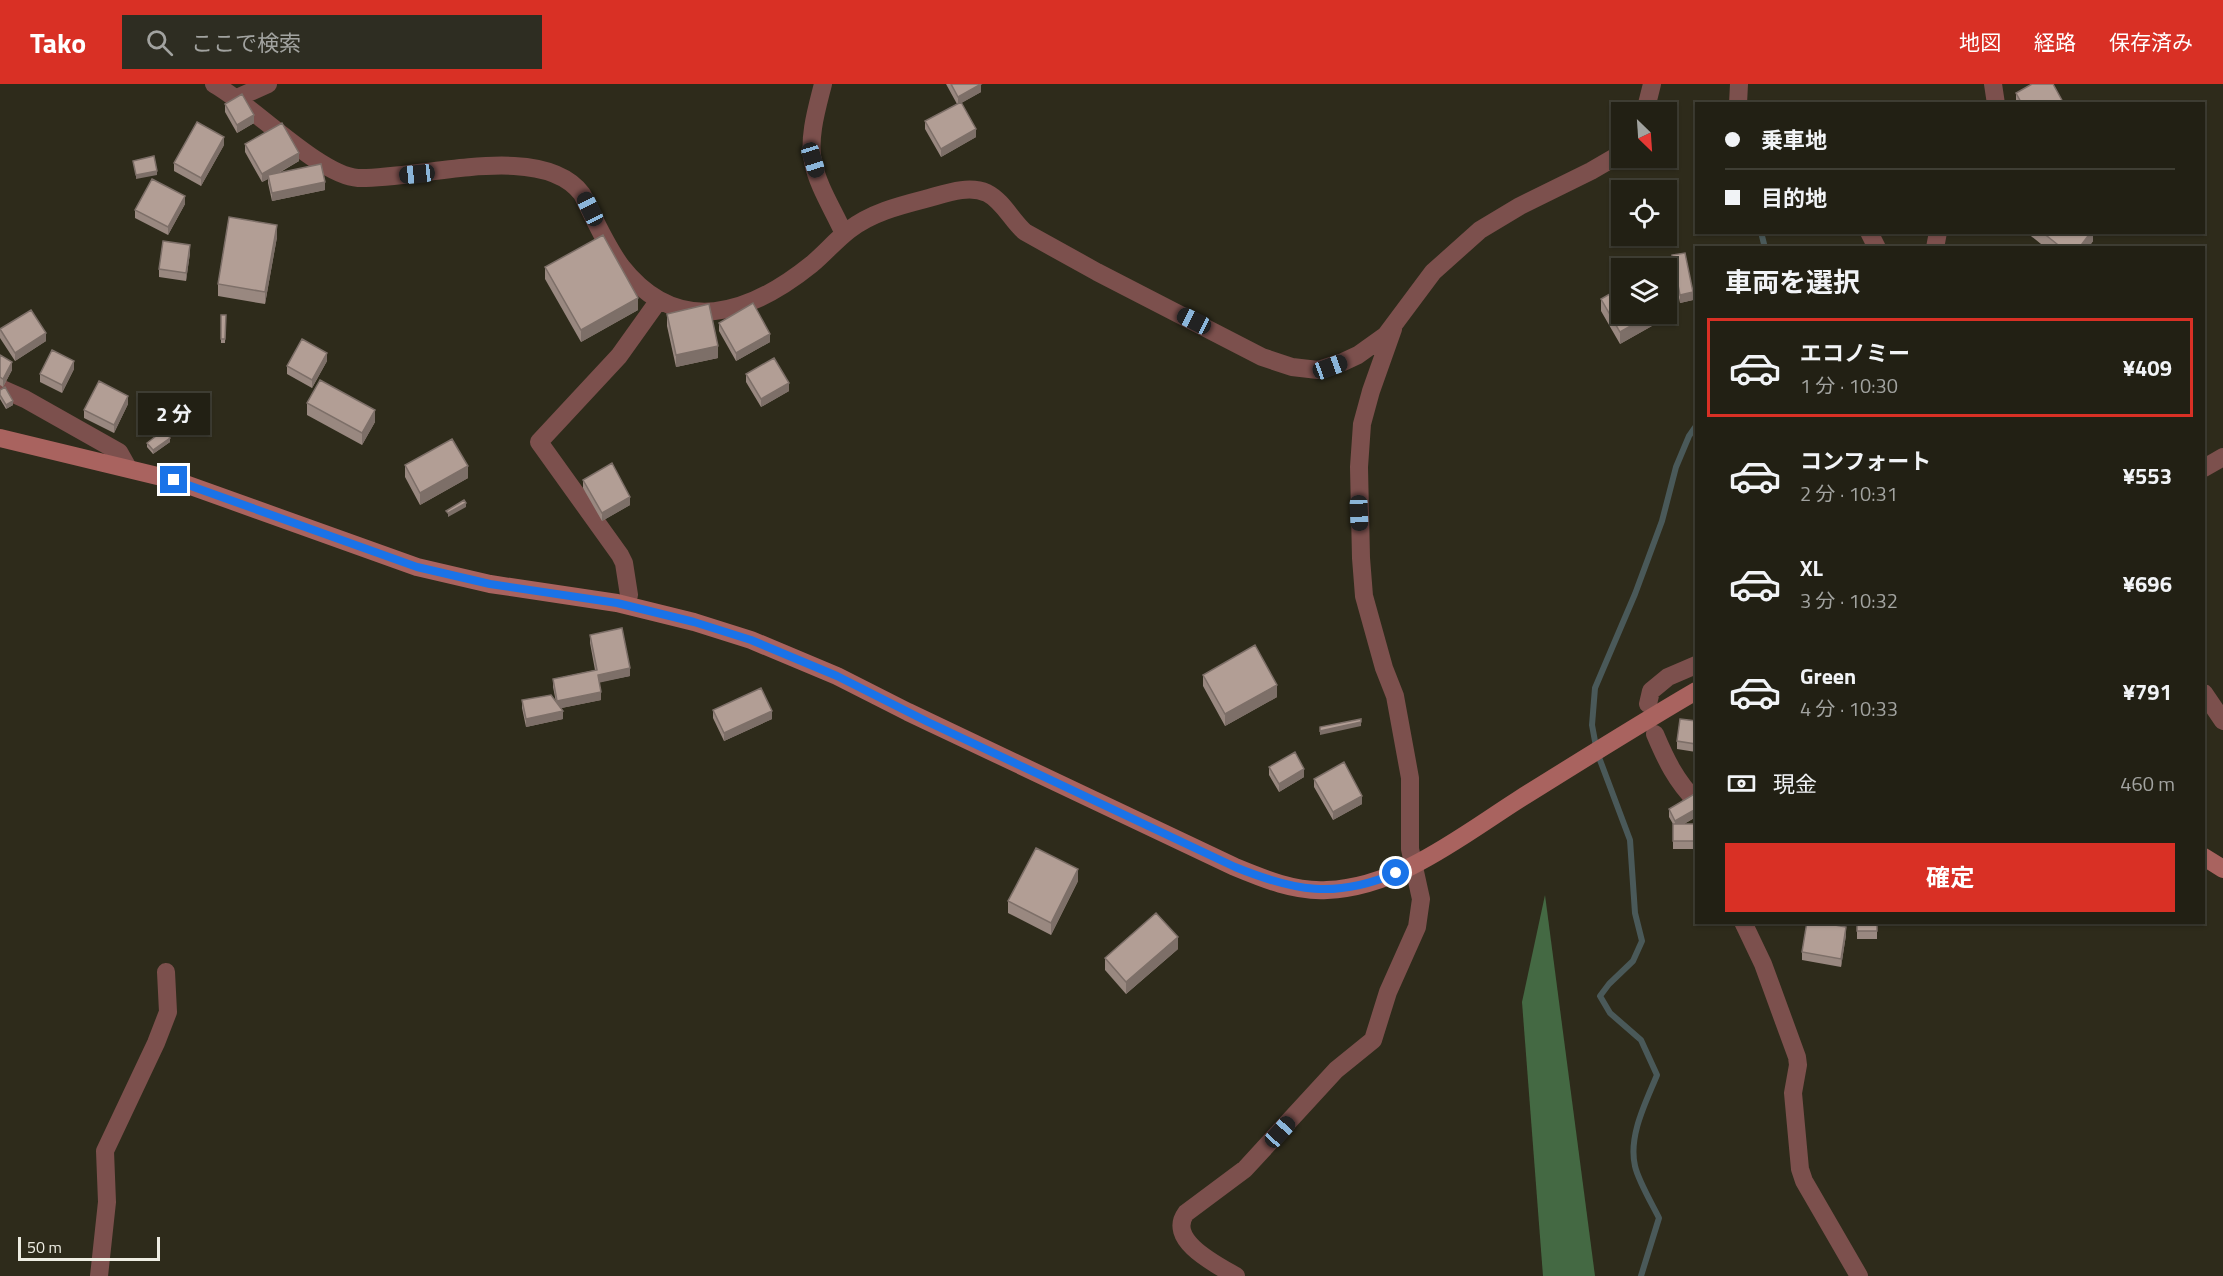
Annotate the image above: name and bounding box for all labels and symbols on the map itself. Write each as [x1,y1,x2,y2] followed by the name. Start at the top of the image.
[1611,102,1677,168] north arrow
[799,140,827,180] car
[398,163,436,185] car
[574,189,606,229] car
[1174,305,1214,337] car
[1310,352,1350,382] car
[138,393,210,435] callout: 2 分
[160,466,187,493] route end
[1349,495,1369,531] car
[1382,859,1409,886] route start
[1261,1113,1299,1151] car
[18,1234,160,1262] scale bar

